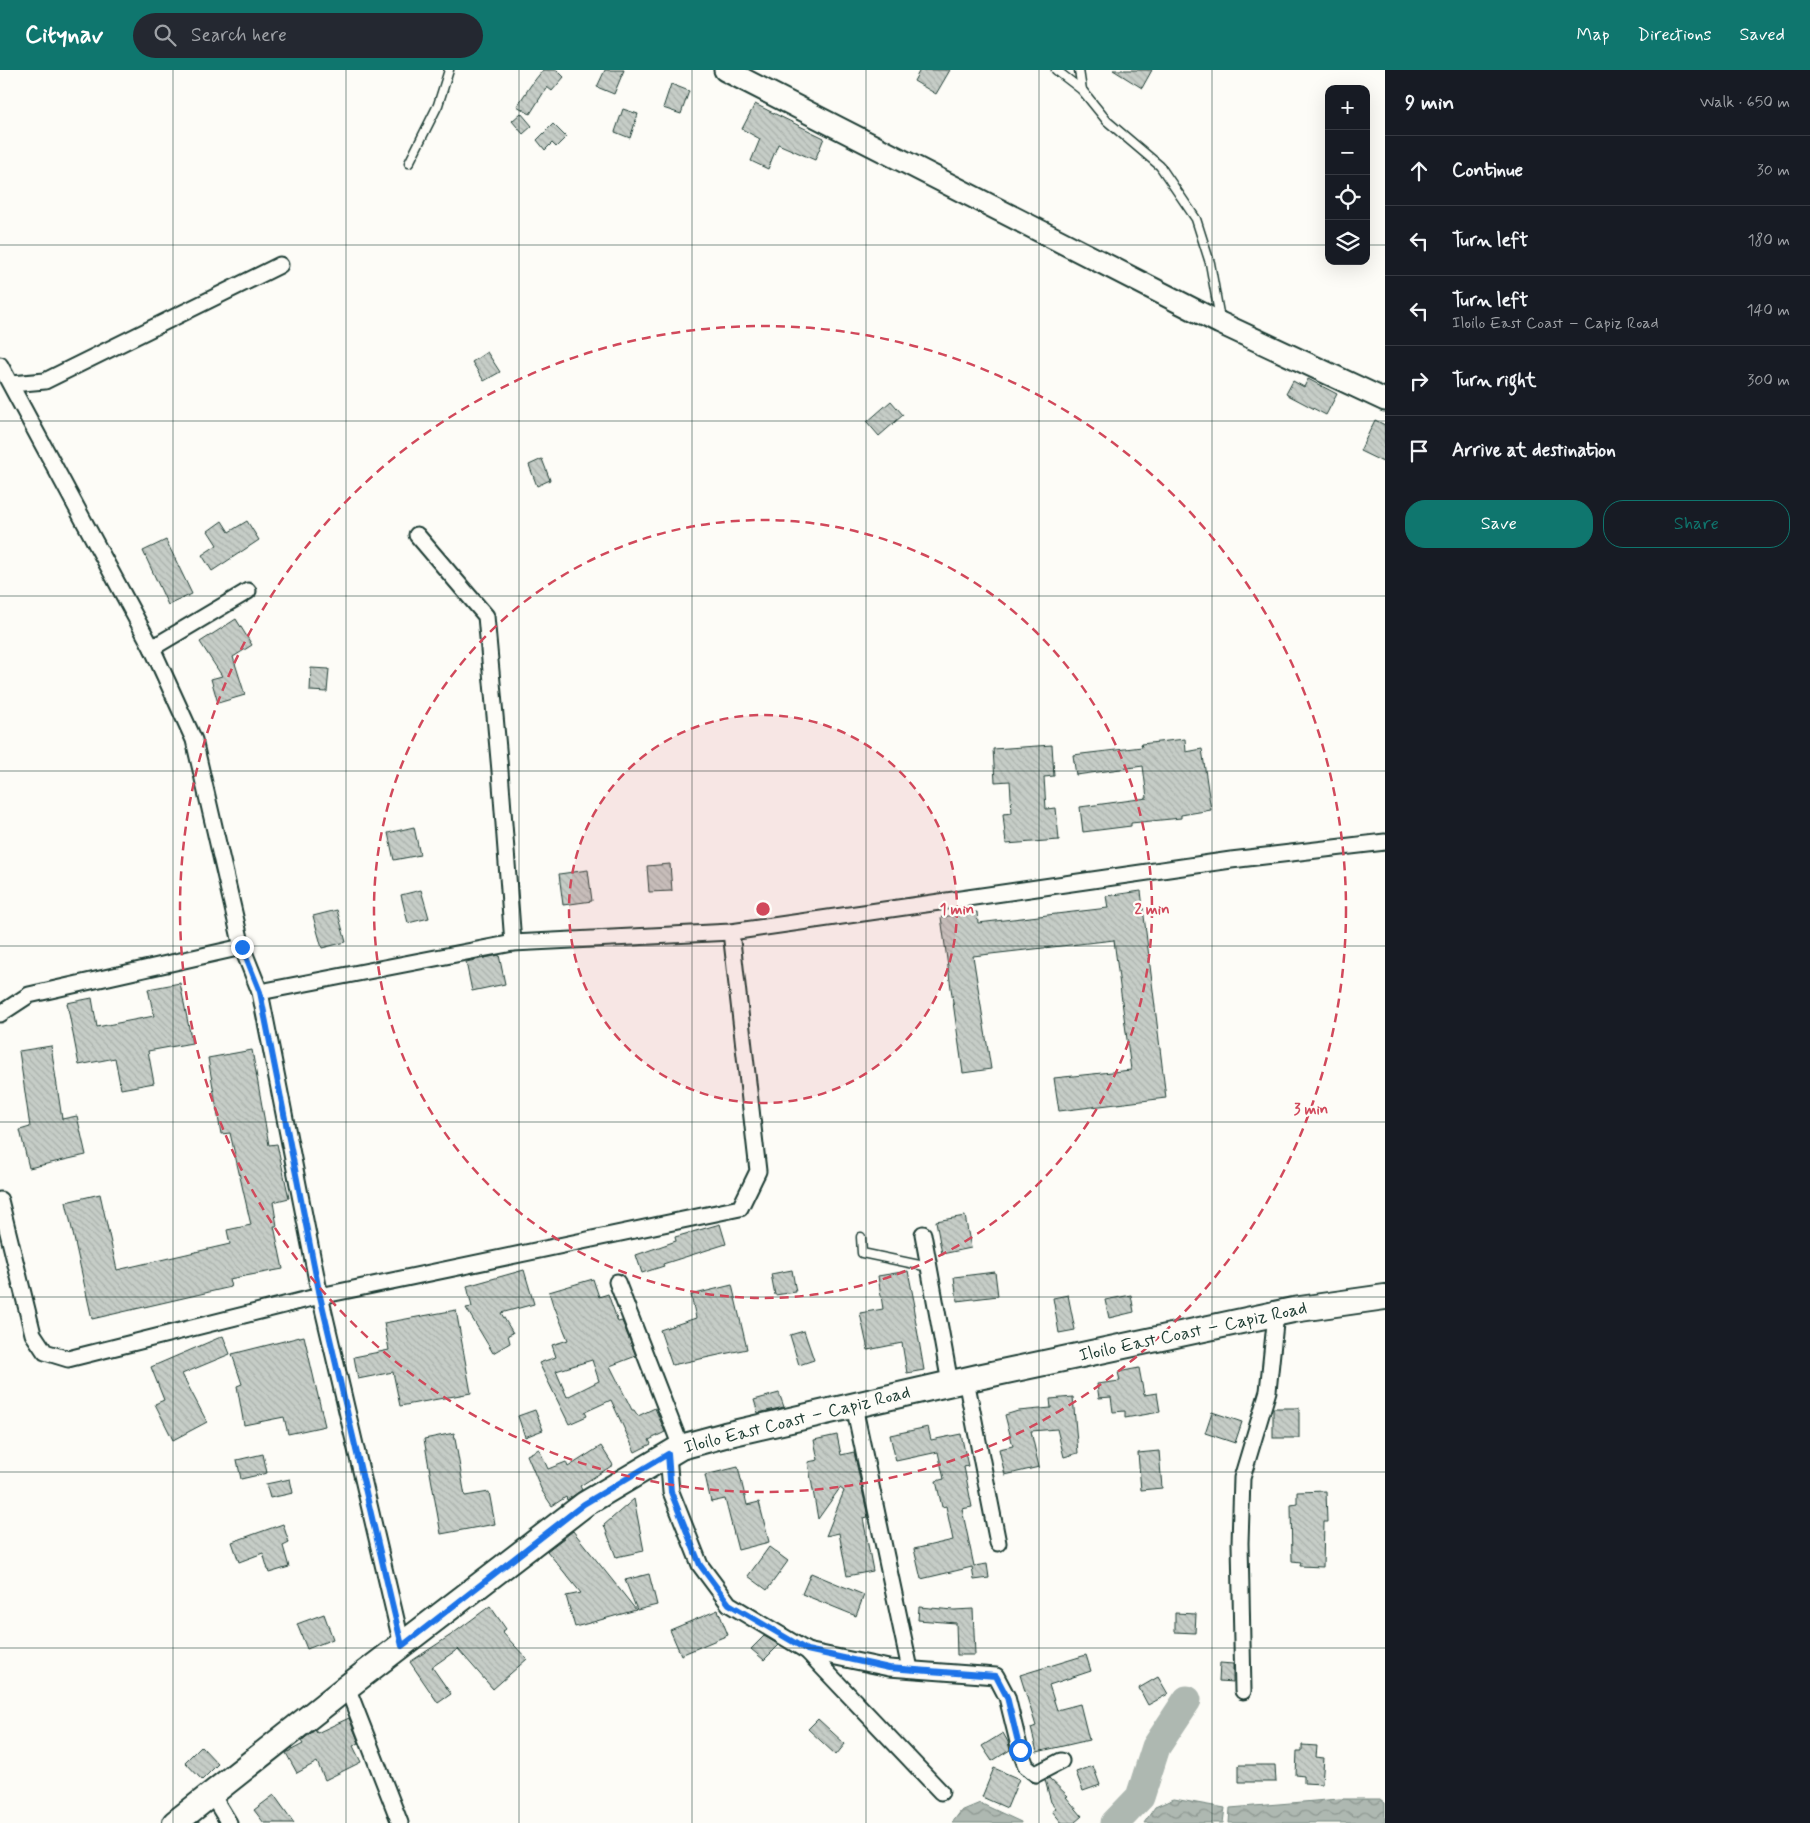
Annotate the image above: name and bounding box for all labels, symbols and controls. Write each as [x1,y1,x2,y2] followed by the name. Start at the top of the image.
[133,13,483,58] search box
[25,20,103,51] text: Citynav
[151,21,179,49] icon: search
[191,23,287,48] text: Search here
[1577,23,1610,47] text: Map
[1638,23,1712,47] text: Directions
[1740,23,1785,47] text: Saved
[1325,85,1370,265] map controls
[1325,85,1370,130] button: +
[1405,89,1454,117] text: 9 min
[1700,92,1790,113] text: Walk · 650 m
[1325,130,1370,175] button: −
[1405,157,1433,185] icon: ahead
[1452,158,1523,183] text: Continue
[1757,160,1790,181] text: 30 m
[1325,175,1370,220] button: locate
[1325,220,1370,265] button: layers
[1405,227,1433,255] icon: left
[1452,228,1528,253] text: Turn left
[1747,230,1790,251] text: 180 m
[1452,288,1528,313] text: Turn left
[1405,297,1433,325] icon: left
[1746,300,1790,321] text: 140 m
[1452,313,1659,334] text: Iloilo East Coast – Capiz Road
[1405,367,1433,395] icon: right
[1452,368,1536,393] text: Turn right
[1747,370,1790,391] text: 300 m
[1405,437,1433,465] icon: arrive
[1452,438,1616,463] text: Arrive at destination
[1405,500,1593,548] button: Save
[1603,500,1790,548] button: Share
[754,900,772,918] centre of rings
[940,900,974,920] text: 1 min
[1134,900,1170,920] text: 2 min
[231,936,254,959] route end
[1294,1100,1328,1120] text: 3 min
[1077,1296,1309,1368] street label: Iloilo East Coast – Capiz Road
[681,1380,913,1460] street label: Iloilo East Coast – Capiz Road
[1009,1739,1032,1762] route start

